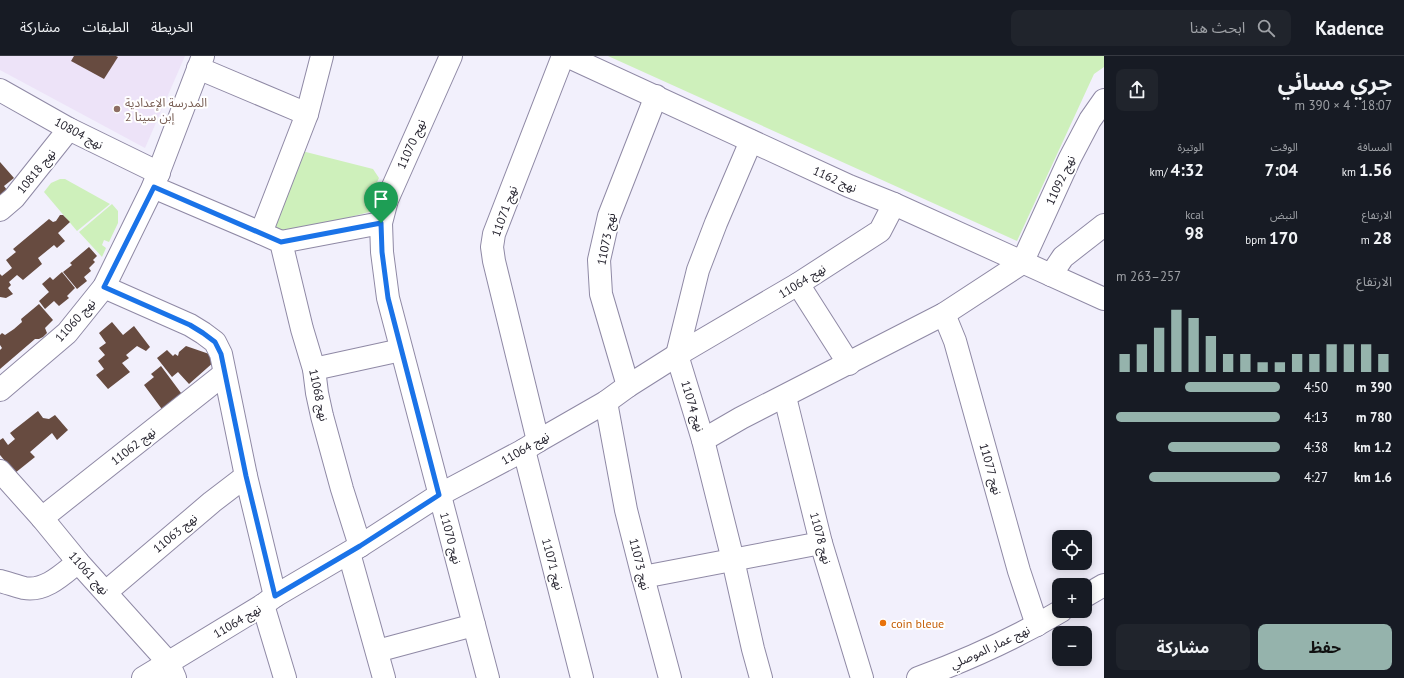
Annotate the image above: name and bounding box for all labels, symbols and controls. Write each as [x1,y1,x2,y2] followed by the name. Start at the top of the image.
[1011,10,1291,46] search box
[1315,16,1384,40] text: Kadence
[1255,17,1277,39] icon: search
[20,18,60,36] text: مشاركة
[82,18,129,36] text: الطبقات
[151,18,193,36] text: الخريطة
[1190,18,1245,37] text: ابحث هنا
[1278,68,1392,96] text: جري مسائي
[1116,69,1158,111] button: share
[125,95,207,125] place label: المدرسة الإعدادية إبن سينا 2
[1294,97,1392,114] text: 18:07 · 4 × 390 m
[112,104,122,114] marker: المدرسة الإعدادية إبن سينا 2
[51,114,106,154] street label: نهج 10804
[393,117,430,172] street label: نهج 11070
[1178,140,1204,154] text: الوتيرة
[1270,140,1298,154] text: الوقت
[1357,140,1392,154] text: المسافة
[13,146,60,198] street label: نهج 10818
[1042,153,1080,208] street label: نهج 11092
[1171,159,1204,181] text: 4:32
[1265,159,1298,181] text: 7:04
[1359,159,1392,181] text: 1.56
[810,163,859,197] street label: نهج 1162
[1149,165,1171,179] text: /km
[1342,165,1359,179] text: km
[364,182,398,223] pin
[488,184,522,239] street label: نهج 11071
[370,188,392,210] icon: arrive
[1185,208,1204,222] text: kcal
[1270,208,1298,222] text: النبض
[1362,208,1392,222] text: الارتفاع
[594,212,620,267] street label: نهج 11073
[1185,222,1204,244] text: 98
[1269,227,1298,249] text: 170
[1373,227,1392,249] text: 28
[1245,233,1269,247] text: bpm
[1361,233,1373,247] text: m
[776,261,830,303] street label: نهج 11064
[1116,268,1181,285] text: 257–263 m
[1356,273,1392,290] text: الارتفاع
[52,295,100,346] street label: نهج 11060
[304,368,332,423] street label: نهج 11068
[676,378,708,434] street label: نهج 11074
[1304,379,1328,396] text: 4:50
[1356,379,1392,396] text: 390 m
[1304,409,1328,426] text: 4:13
[1356,409,1392,426] text: 780 m
[107,424,160,470] street label: نهج 11062
[498,428,553,469] street label: نهج 11064
[1304,439,1328,456] text: 4:38
[1354,439,1392,456] text: 1.2 km
[975,441,1006,497] street label: نهج 11077
[1304,469,1328,486] text: 4:27
[1354,469,1392,486] text: 1.6 km
[150,510,201,557] street label: نهج 11063
[435,510,465,566] street label: نهج 11070
[805,510,835,566] street label: نهج 11078
[1052,530,1092,666] map controls
[1052,530,1092,570] button: locate
[537,536,567,592] street label: نهج 11071
[624,536,654,592] street label: نهج 11073
[64,548,112,599] street label: نهج 11061
[1052,578,1092,618] button: +
[210,601,265,643] street label: نهج 11064
[891,616,944,631] place label: coin bleue
[878,618,888,628] marker: coin bleue
[948,622,1033,675] street label: نهج عمار الموصلي
[1116,624,1250,670] button: مشاركة
[1258,624,1392,670] button: حفظ
[1052,626,1092,666] button: −

